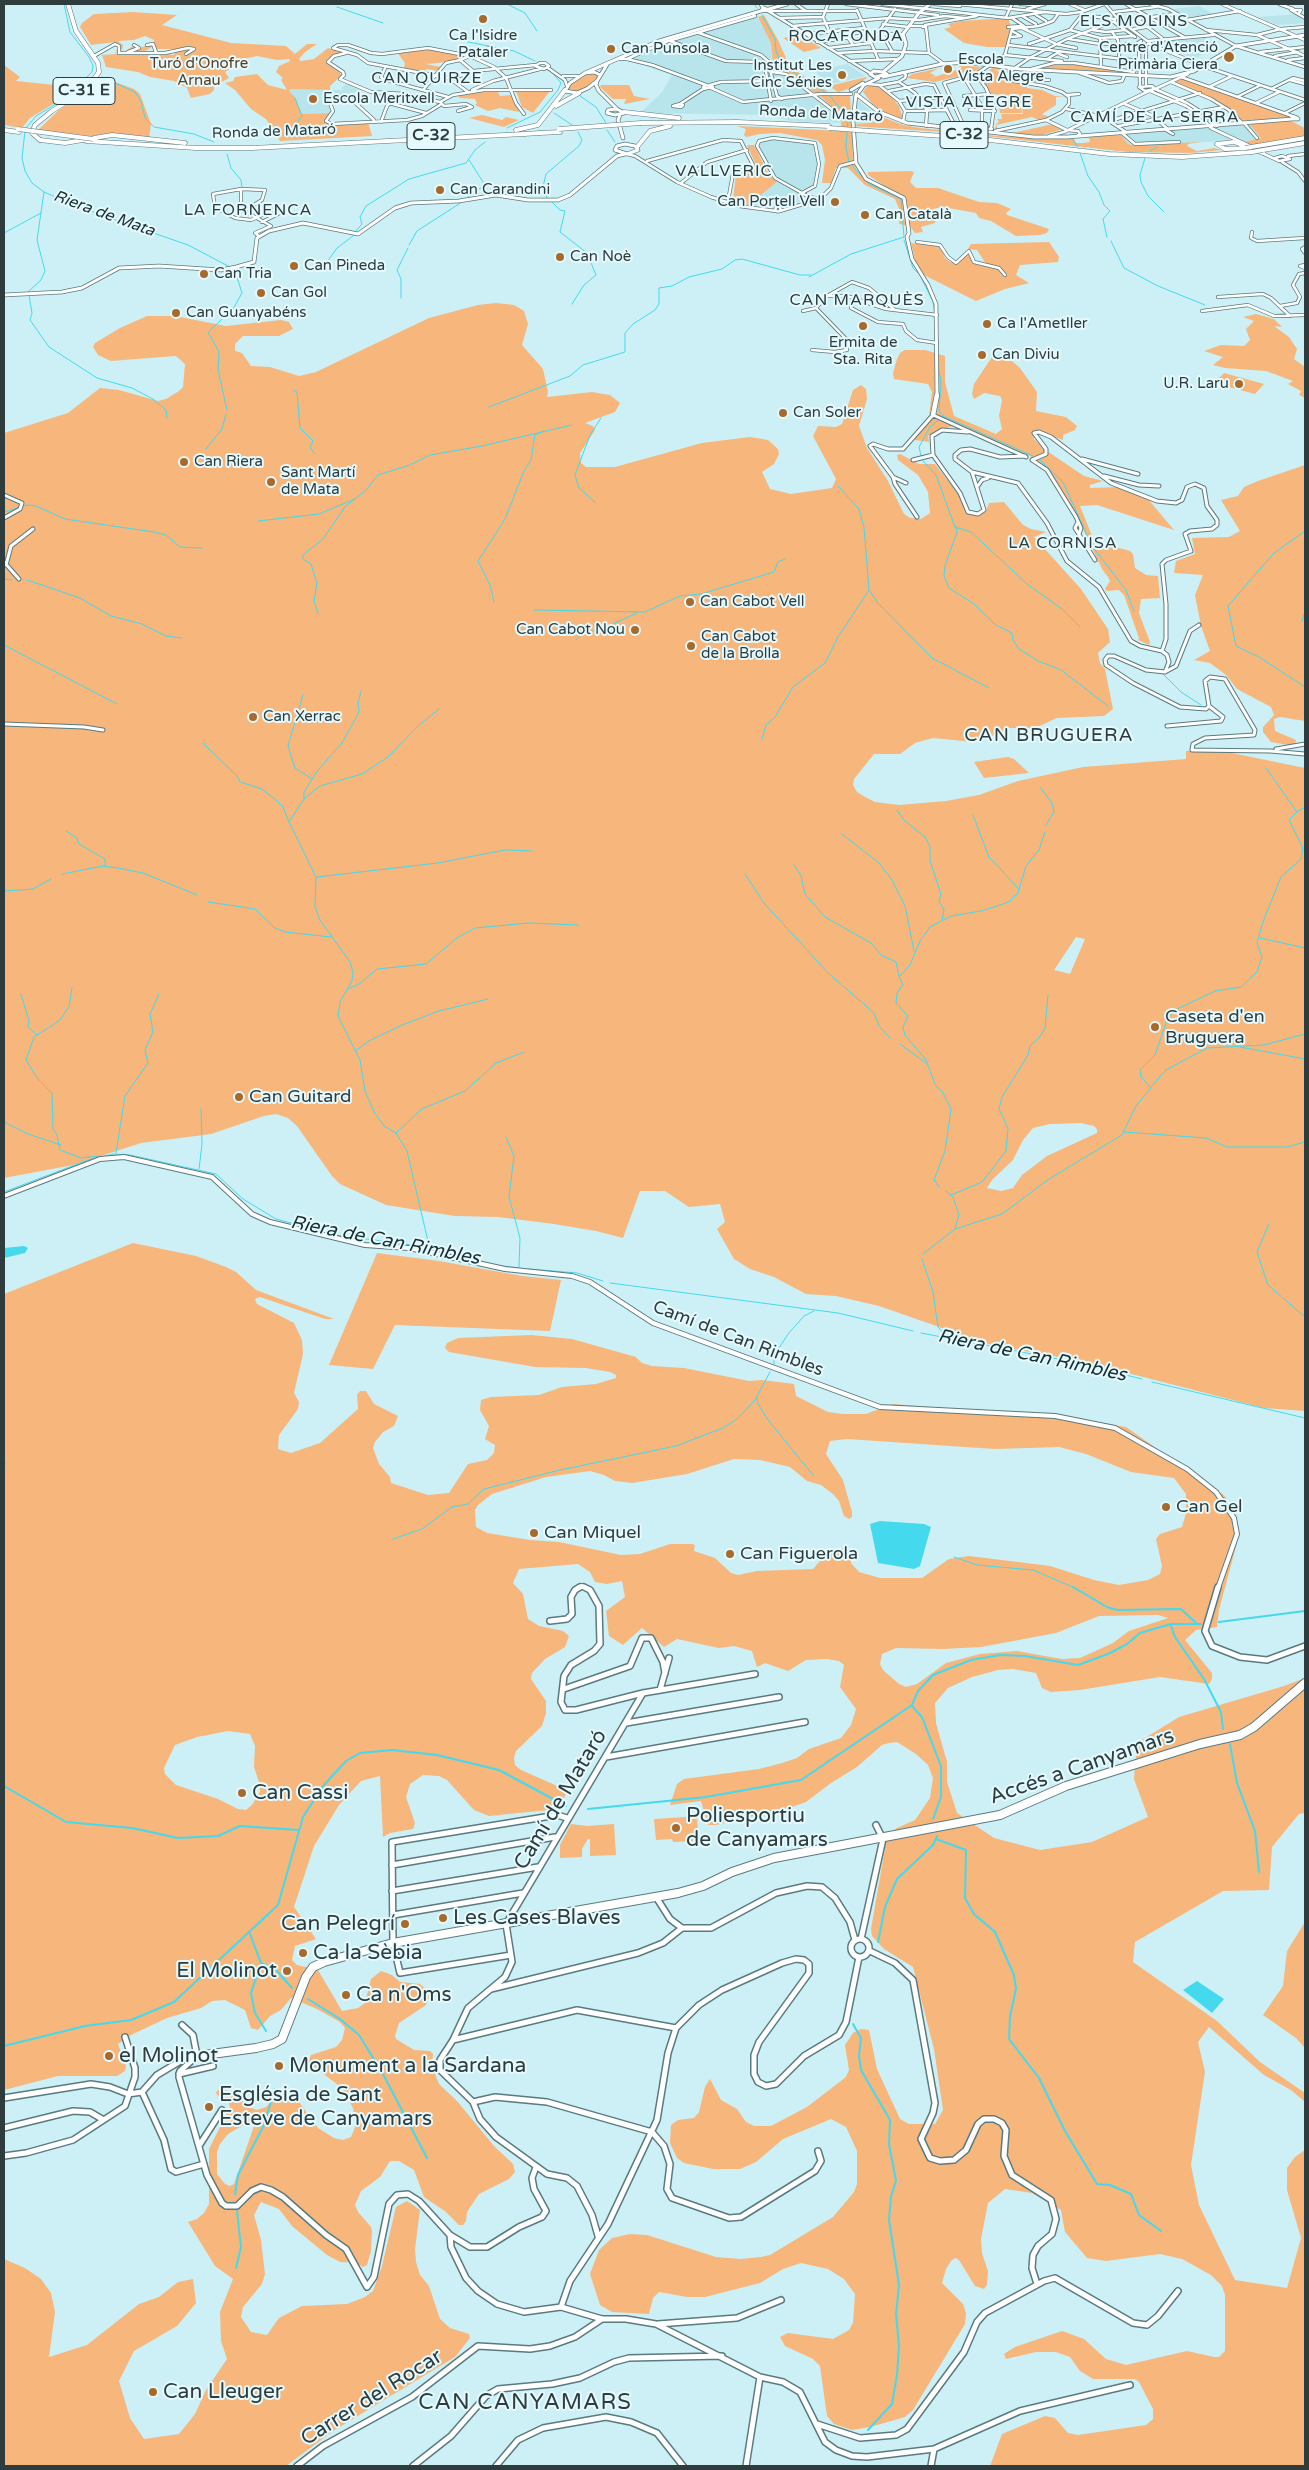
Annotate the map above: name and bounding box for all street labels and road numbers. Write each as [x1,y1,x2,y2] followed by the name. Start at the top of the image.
[53,78,115,104] road number: C-31 E
[759,102,883,126] street label: Ronda de Mataró
[212,121,336,143] street label: Ronda de Mataró
[407,122,455,150] road number: C-32
[940,122,988,148] road number: C-32
[650,1296,826,1382] street label: Camí de Can Rimbles
[986,1724,1178,1810] street label: Accés a Canyamars
[509,1725,613,1875] street label: Camí de Mataró
[297,2344,447,2452] street label: Carrer del Rocar

